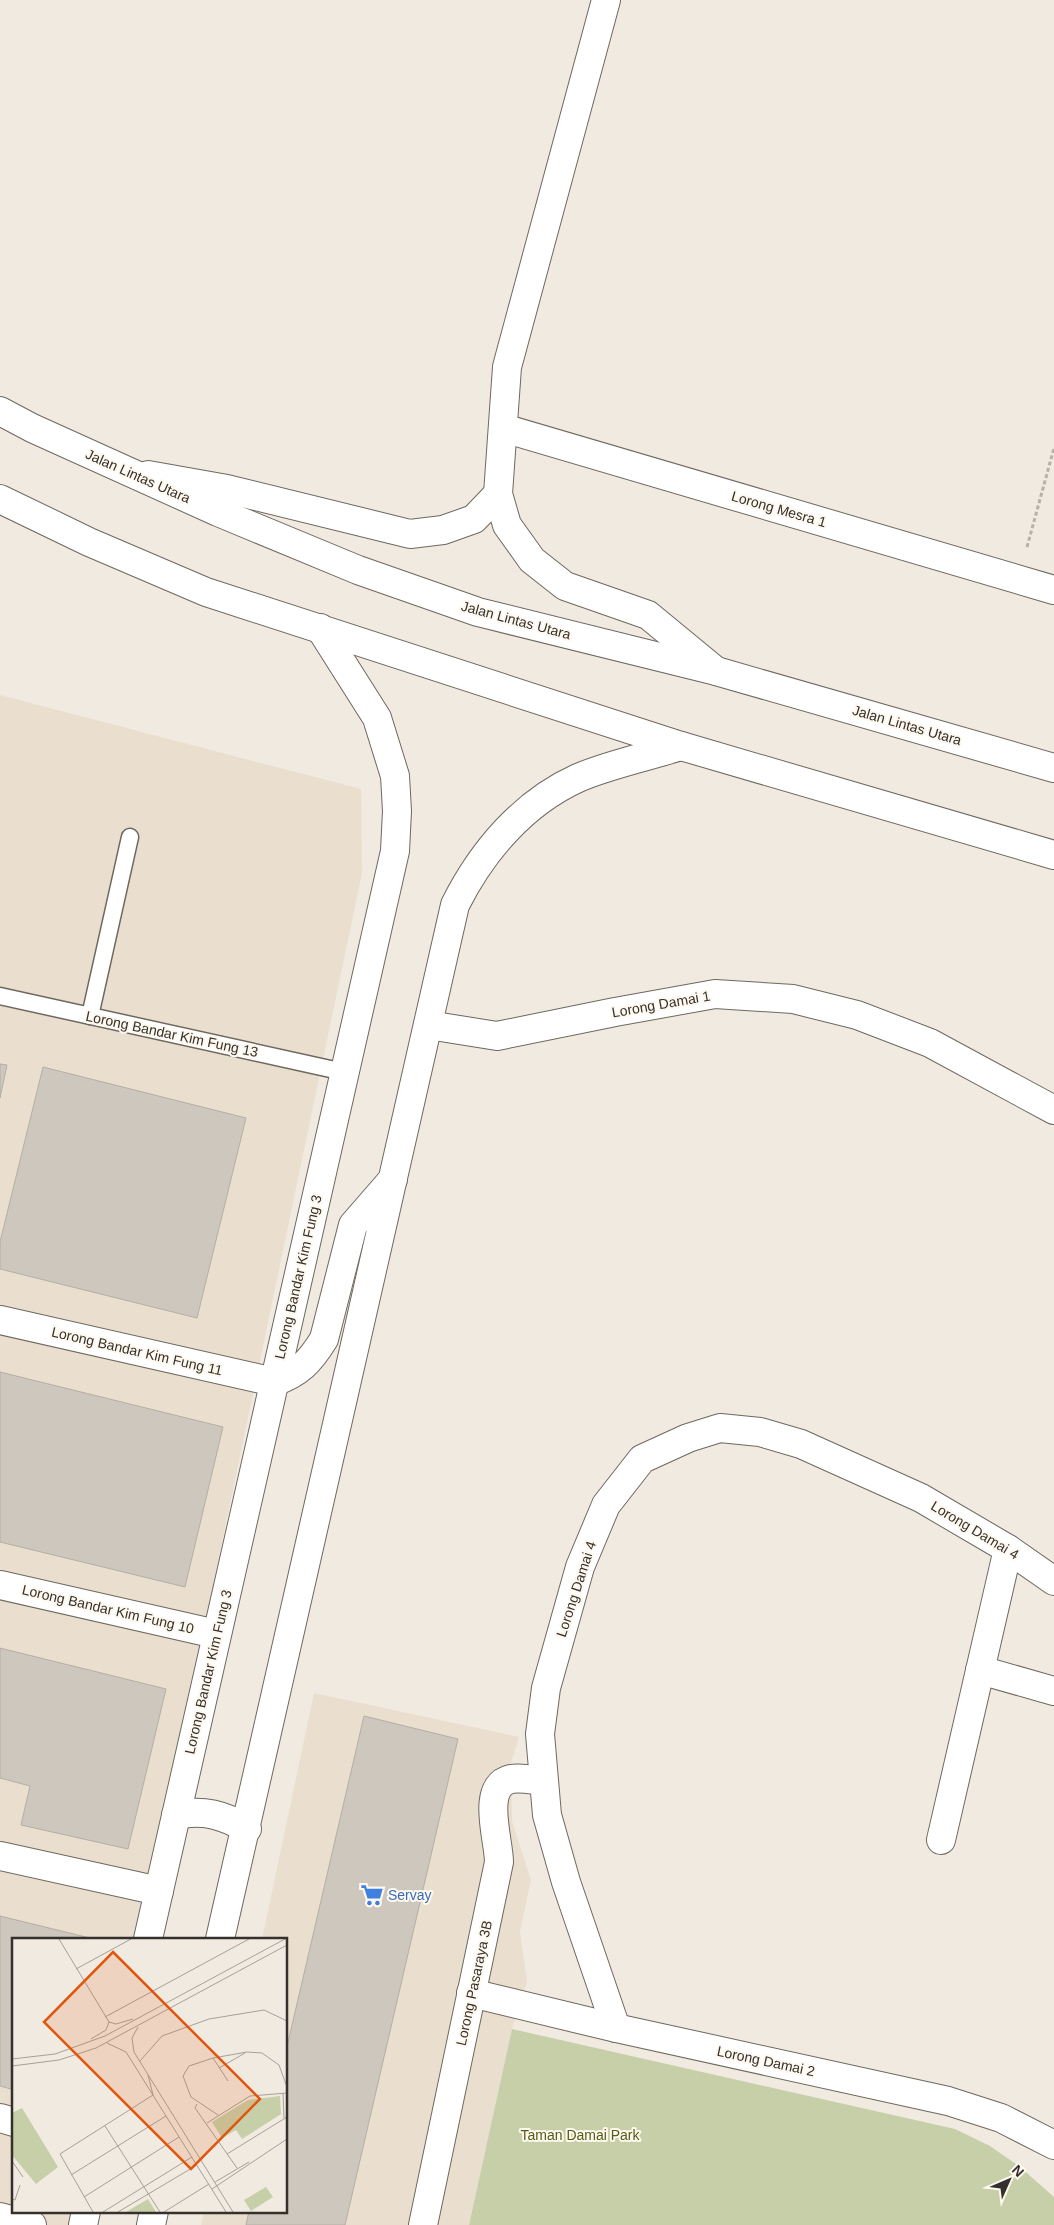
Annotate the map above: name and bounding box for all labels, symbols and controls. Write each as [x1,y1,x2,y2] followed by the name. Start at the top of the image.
[83,446,193,506] street label: Jalan Lintas Utara
[730,488,829,530] street label: Lorong Mesra 1
[459,598,573,642] street label: Jalan Lintas Utara
[851,702,964,748] street label: Jalan Lintas Utara
[611,987,712,1021] street label: Lorong Damai 1
[84,1008,260,1060] street label: Lorong Bandar Kim Fung 13
[271,1193,325,1361] street label: Lorong Bandar Kim Fung 3
[50,1324,224,1379] street label: Lorong Bandar Kim Fung 11
[928,1497,1022,1563] street label: Lorong Damai 4
[553,1539,599,1639] street label: Lorong Damai 4
[21,1581,196,1637] street label: Lorong Bandar Kim Fung 10
[181,1588,235,1756] street label: Lorong Bandar Kim Fung 3
[359,1882,385,1908] supermarket icon: Servay
[388,1887,432,1903] place label: Servay
[453,1919,495,2047] street label: Lorong Pasaraya 3B
[12,1938,288,2212] inset map
[716,2043,817,2079] street label: Lorong Damai 2
[520,2127,641,2143] park label: Taman Damai Park
[984,2155,1034,2205] north arrow
[1009,2162,1027,2180] text: N

